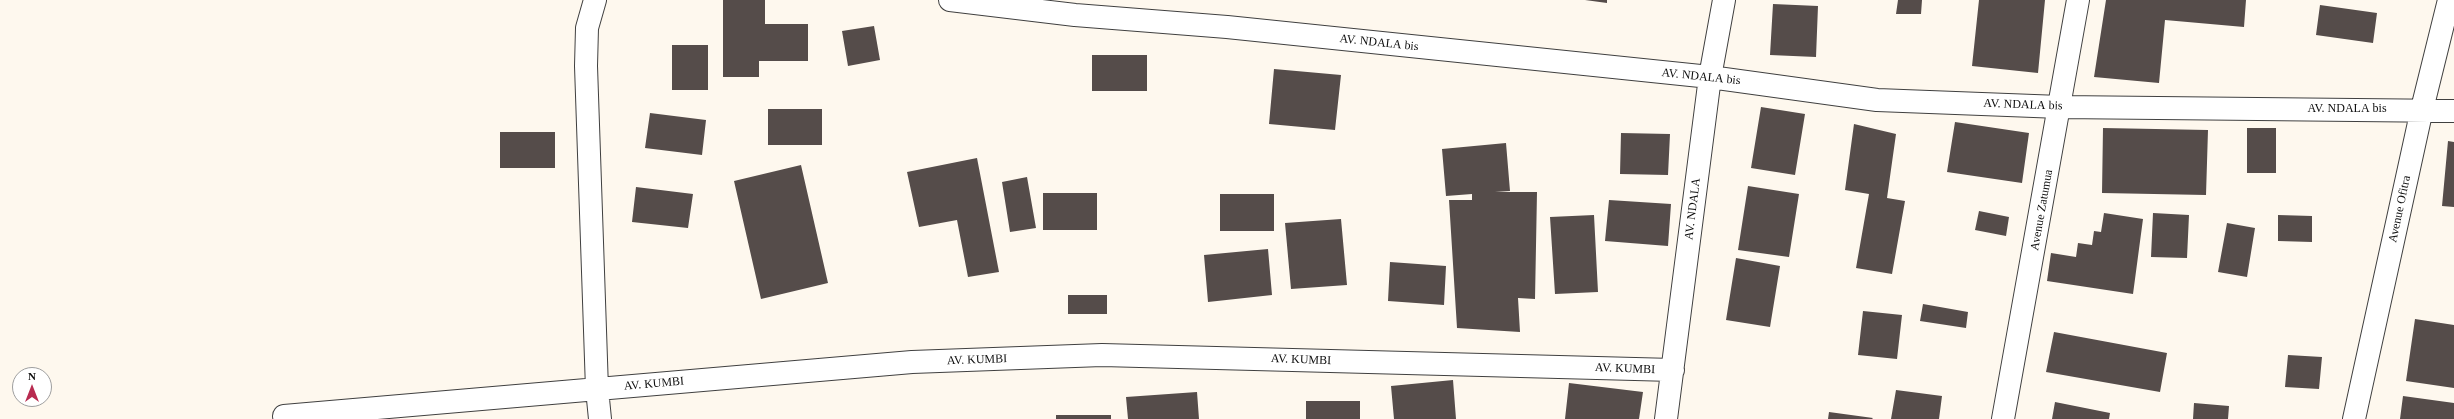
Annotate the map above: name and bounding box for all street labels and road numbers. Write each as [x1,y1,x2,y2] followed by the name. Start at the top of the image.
[1339,32,1419,54] street label: AV. NDALA bis
[1661,66,1741,88] street label: AV. NDALA bis
[1983,96,2063,114] street label: AV. NDALA bis
[2307,102,2387,116] street label: AV. NDALA bis
[2028,168,2056,252] street label: Avenue Zatumua
[2386,174,2414,244] street label: Avenue Ofitra
[1682,177,1704,241] street label: AV. NDALA
[947,352,1007,368] street label: AV. KUMBI
[1271,352,1331,368] street label: AV. KUMBI
[1595,361,1655,377] street label: AV. KUMBI
[623,374,685,394] street label: AV. KUMBI

